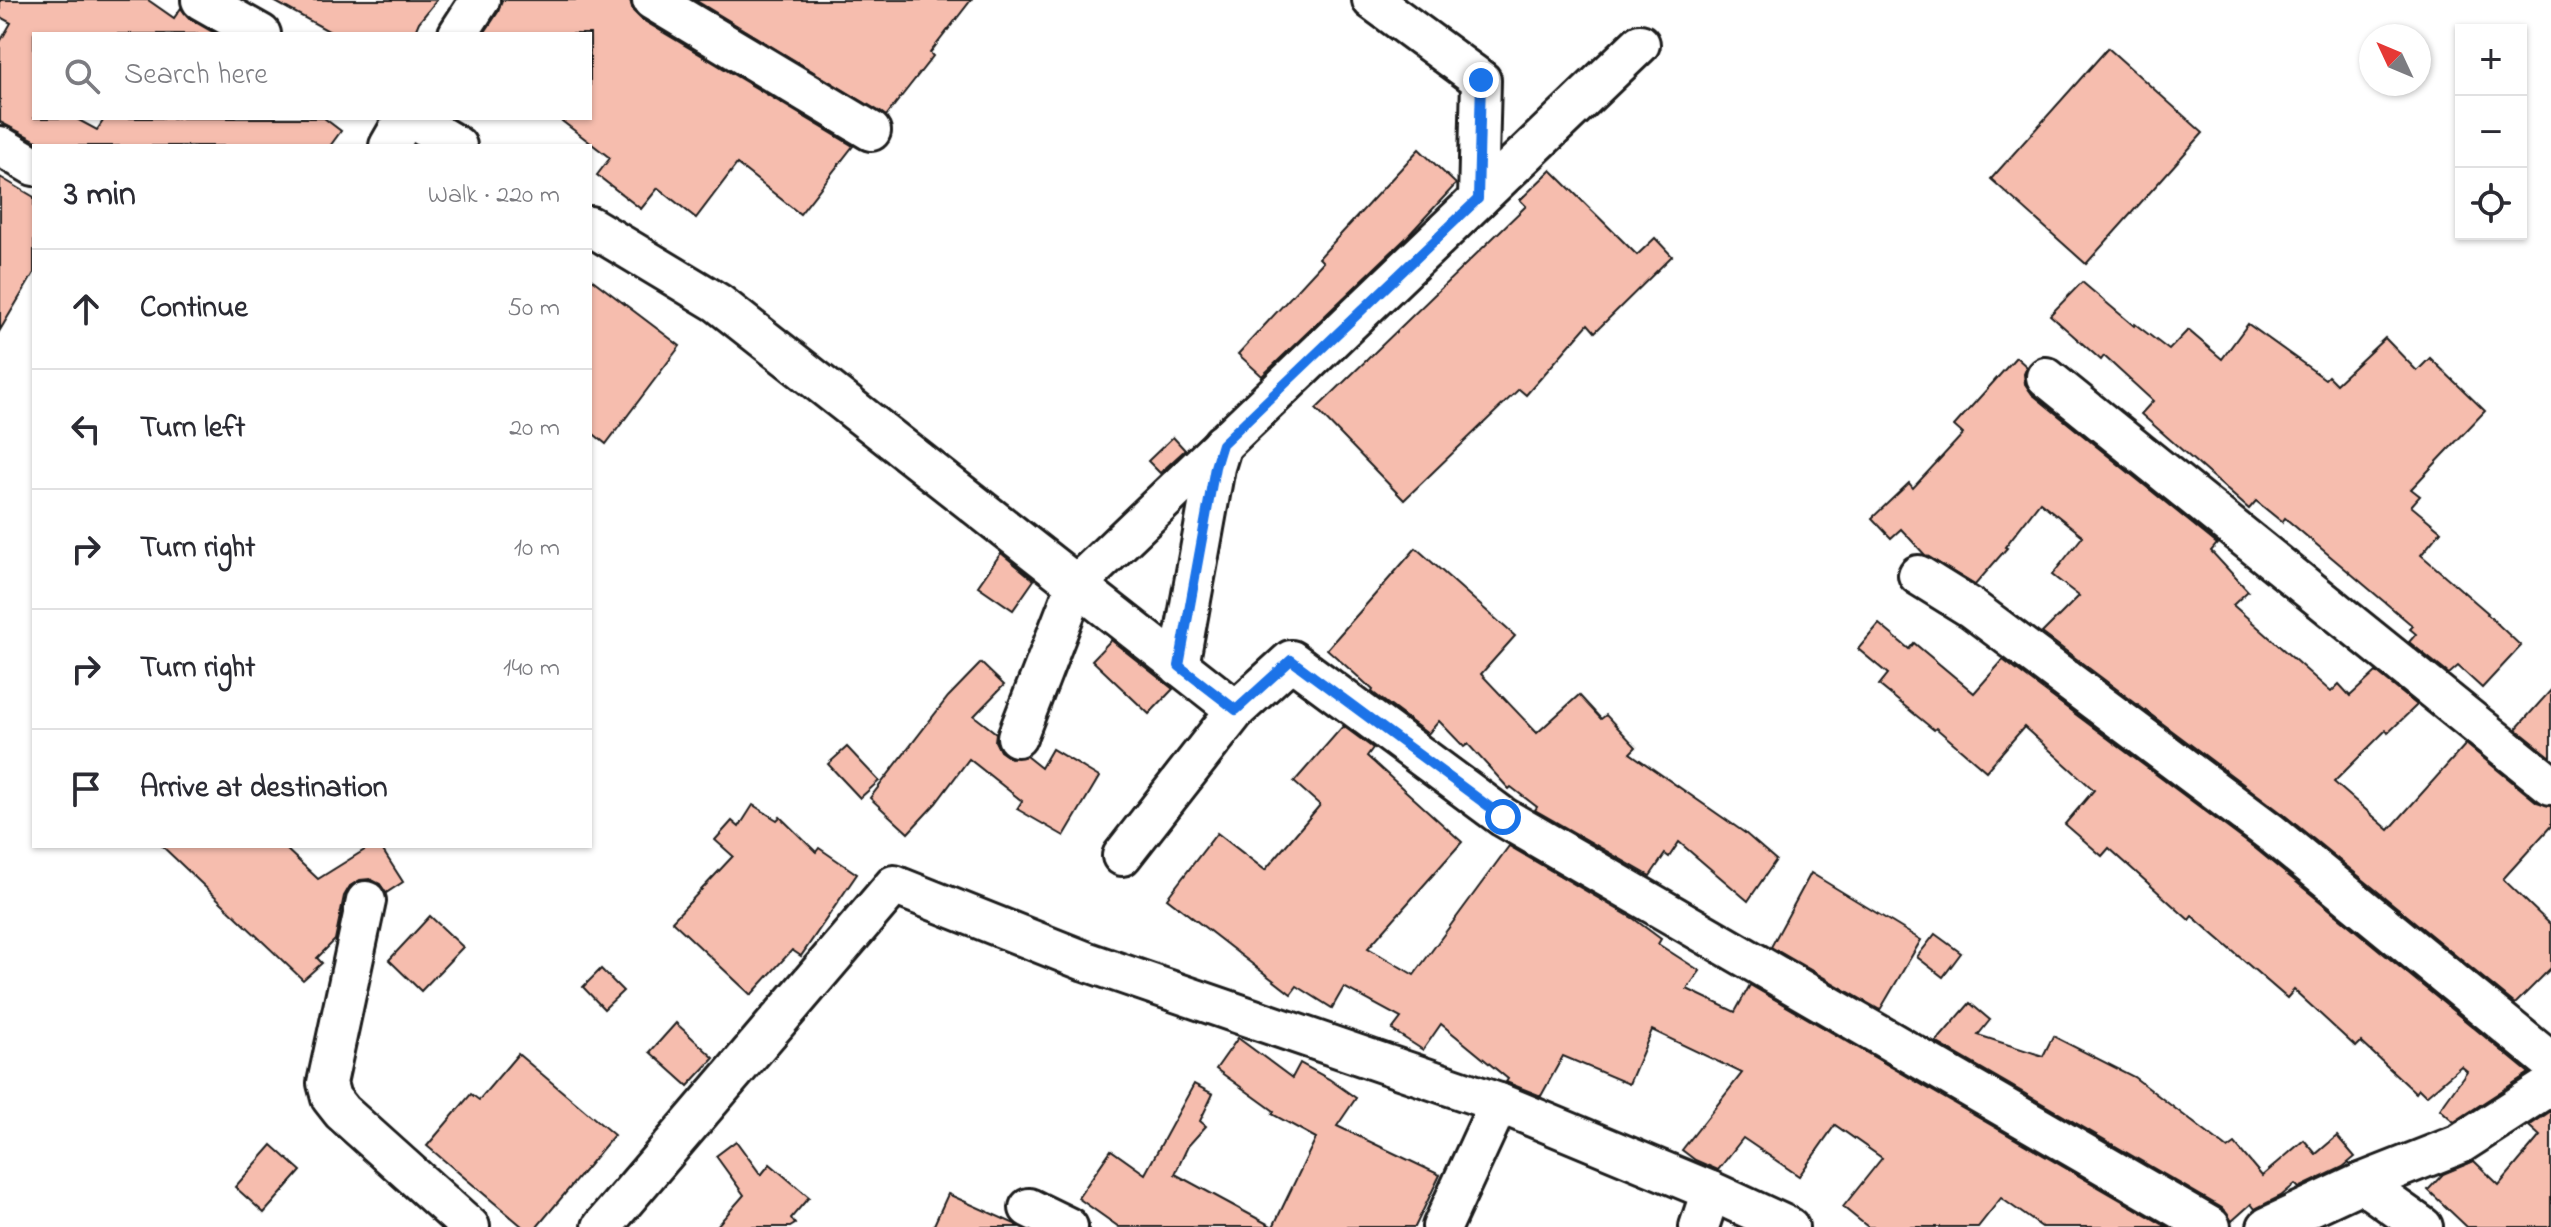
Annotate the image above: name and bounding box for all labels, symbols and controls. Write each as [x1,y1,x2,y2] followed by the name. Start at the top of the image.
[2359,24,2431,96] north arrow
[2455,24,2527,240] map controls
[2455,24,2527,96] button: +
[32,32,592,120] search box
[60,54,104,98] icon: search
[124,54,268,98] text: Search here
[1463,62,1499,98] route end
[2455,96,2527,168] button: −
[2455,168,2527,240] button: locate
[64,171,136,221] text: 3 min
[428,177,560,215] text: Walk · 220 m
[64,287,108,331] icon: ahead
[140,287,248,331] text: Continue
[507,290,560,328] text: 50 m
[64,407,108,451] icon: left
[140,407,245,451] text: Turn left
[509,410,560,448] text: 20 m
[64,527,108,571] icon: right
[140,527,255,571] text: Turn right
[514,530,560,568] text: 10 m
[64,647,108,691] icon: right
[140,647,255,691] text: Turn right
[503,650,560,688] text: 140 m
[64,767,108,811] icon: arrive
[140,767,388,811] text: Arrive at destination
[1485,799,1521,835] route start

